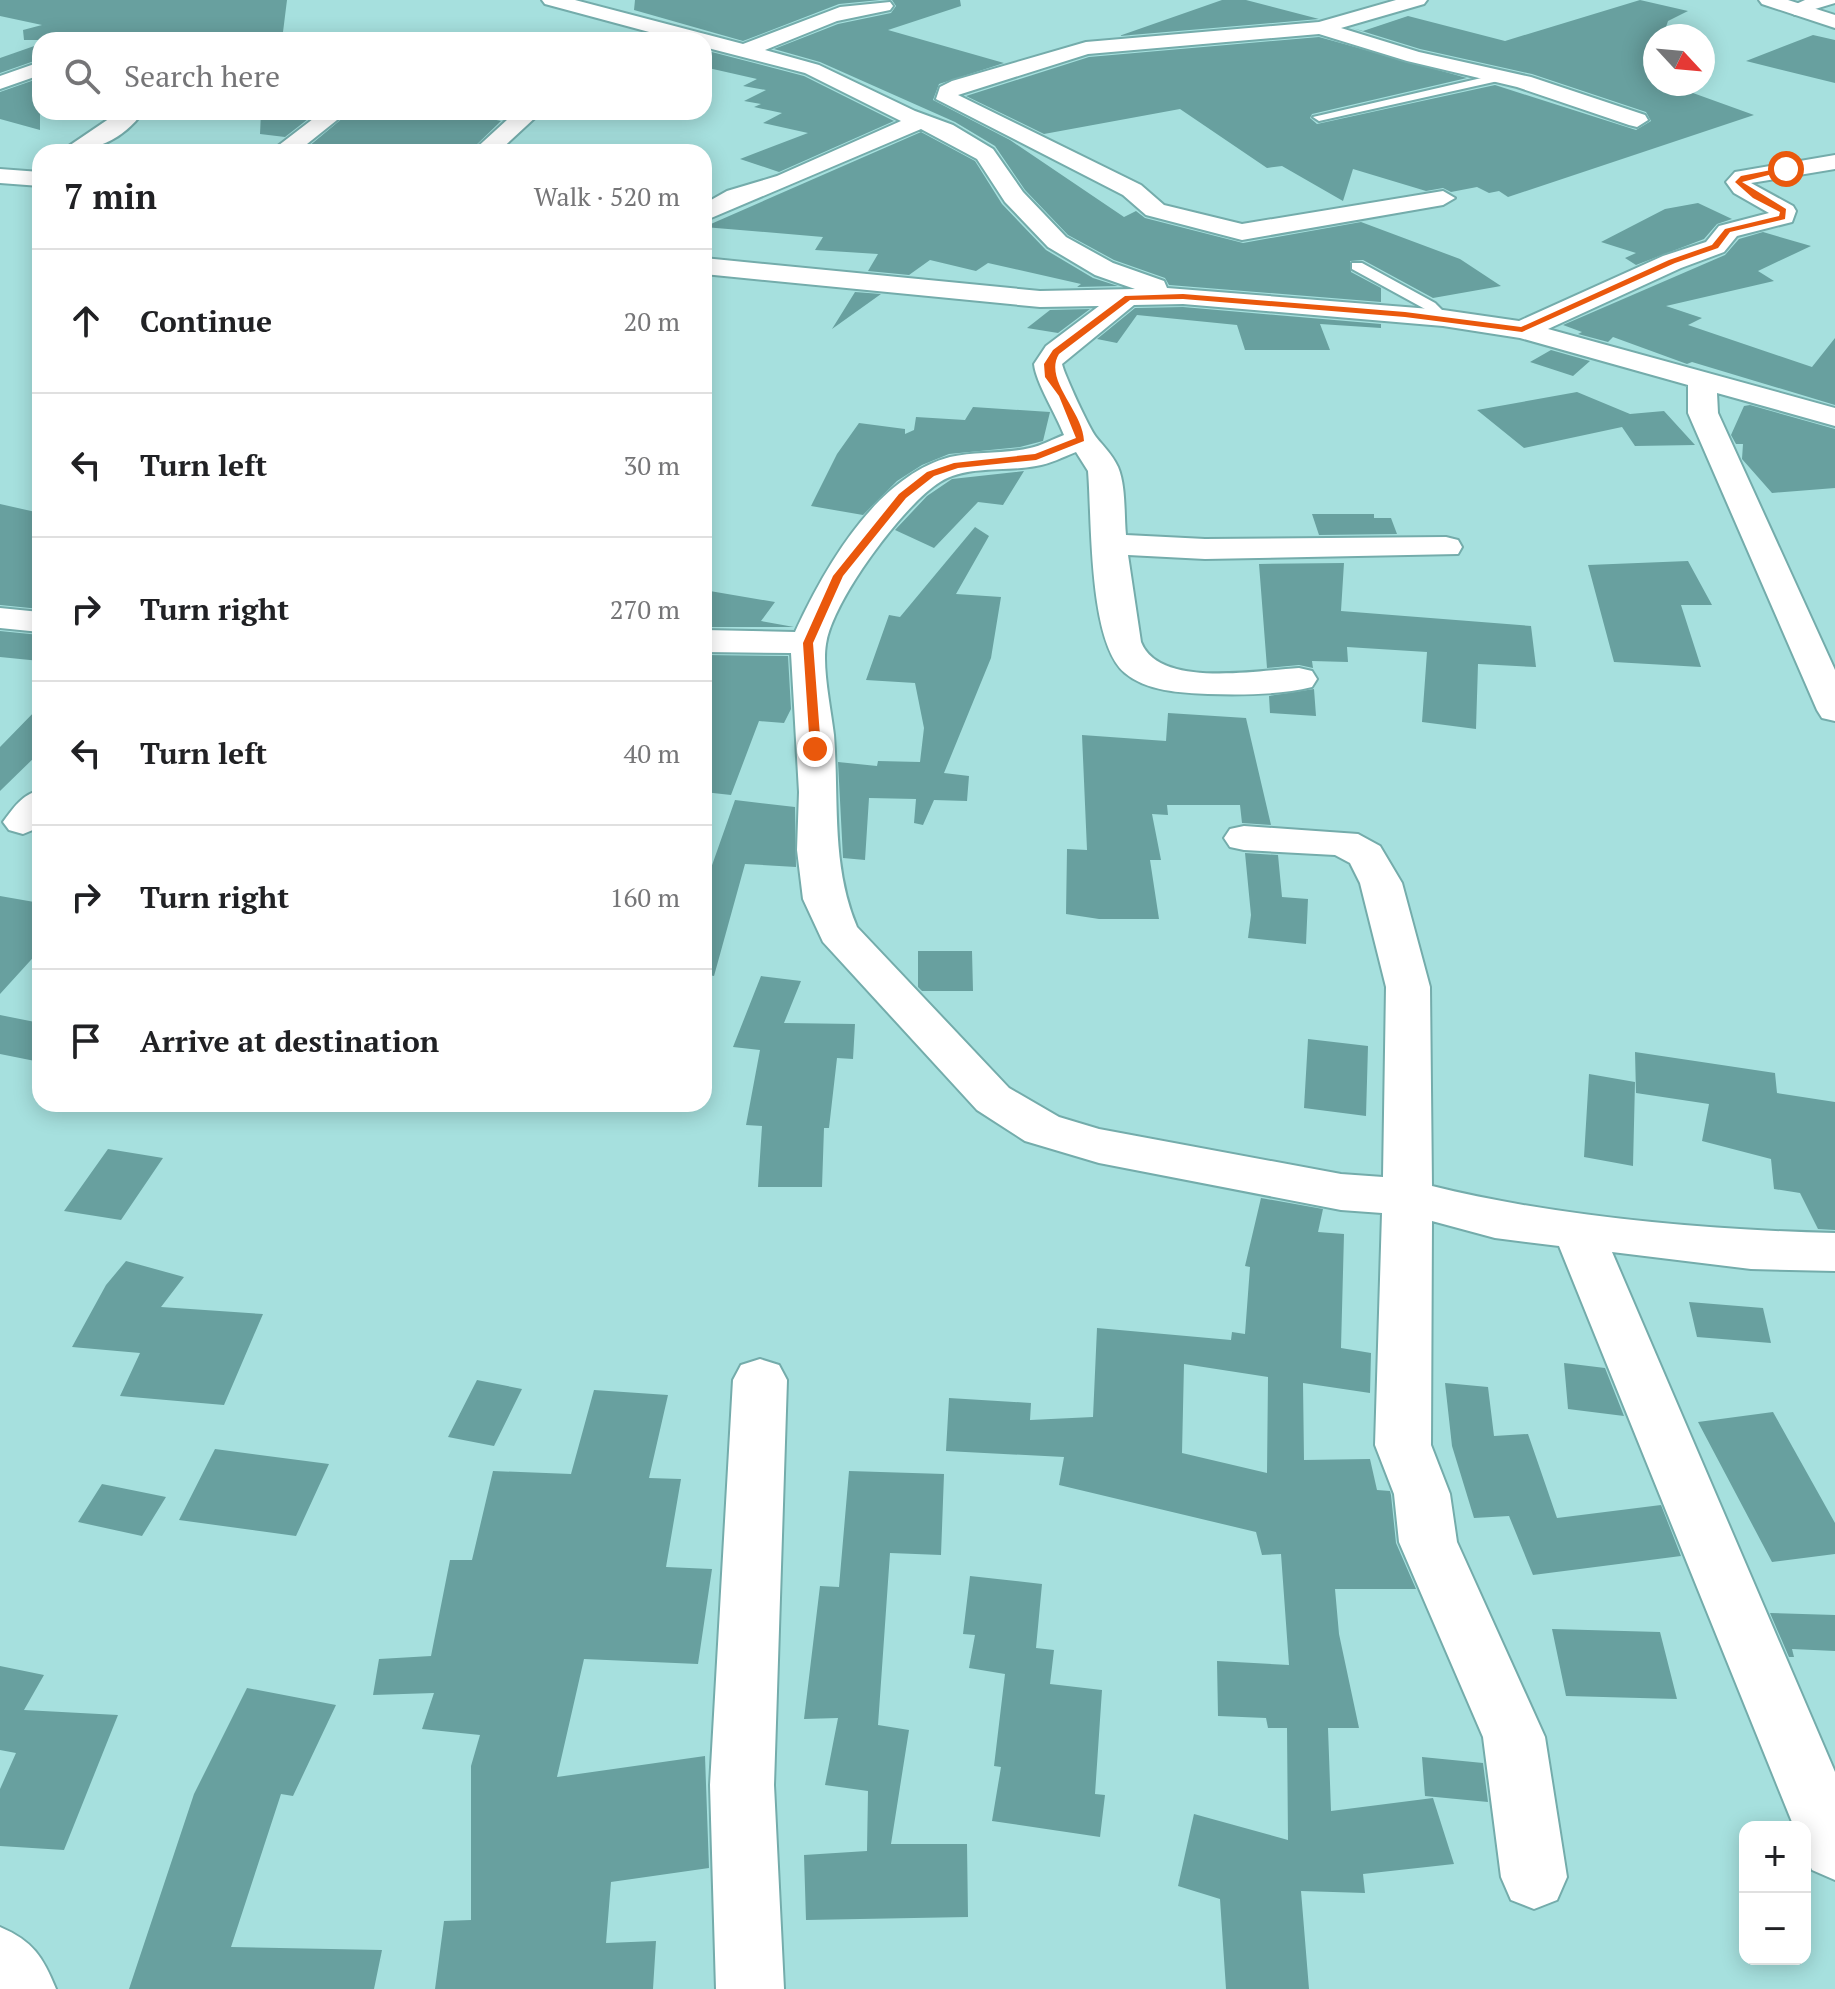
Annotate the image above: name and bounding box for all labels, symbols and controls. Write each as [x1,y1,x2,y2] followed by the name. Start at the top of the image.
[1643,24,1715,96] north arrow
[32,32,712,120] search box
[60,54,104,98] icon: search
[124,56,280,96] text: Search here
[1768,151,1804,187] route start
[64,174,157,219] text: 7 min
[534,179,680,213] text: Walk · 520 m
[64,299,108,343] icon: ahead
[140,301,272,341] text: Continue
[624,304,680,338] text: 20 m
[64,443,108,487] icon: left
[140,445,267,485] text: Turn left
[624,448,680,482] text: 30 m
[64,587,108,631] icon: right
[140,589,289,629] text: Turn right
[610,592,680,626] text: 270 m
[64,731,108,775] icon: left
[797,731,833,767] route end
[140,733,267,773] text: Turn left
[624,736,680,770] text: 40 m
[64,875,108,919] icon: right
[140,877,289,917] text: Turn right
[610,880,680,914] text: 160 m
[64,1019,108,1063] icon: arrive
[140,1021,439,1061] text: Arrive at destination
[1739,1821,1811,1965] map controls
[1739,1821,1811,1893] button: +
[1739,1893,1811,1965] button: −

